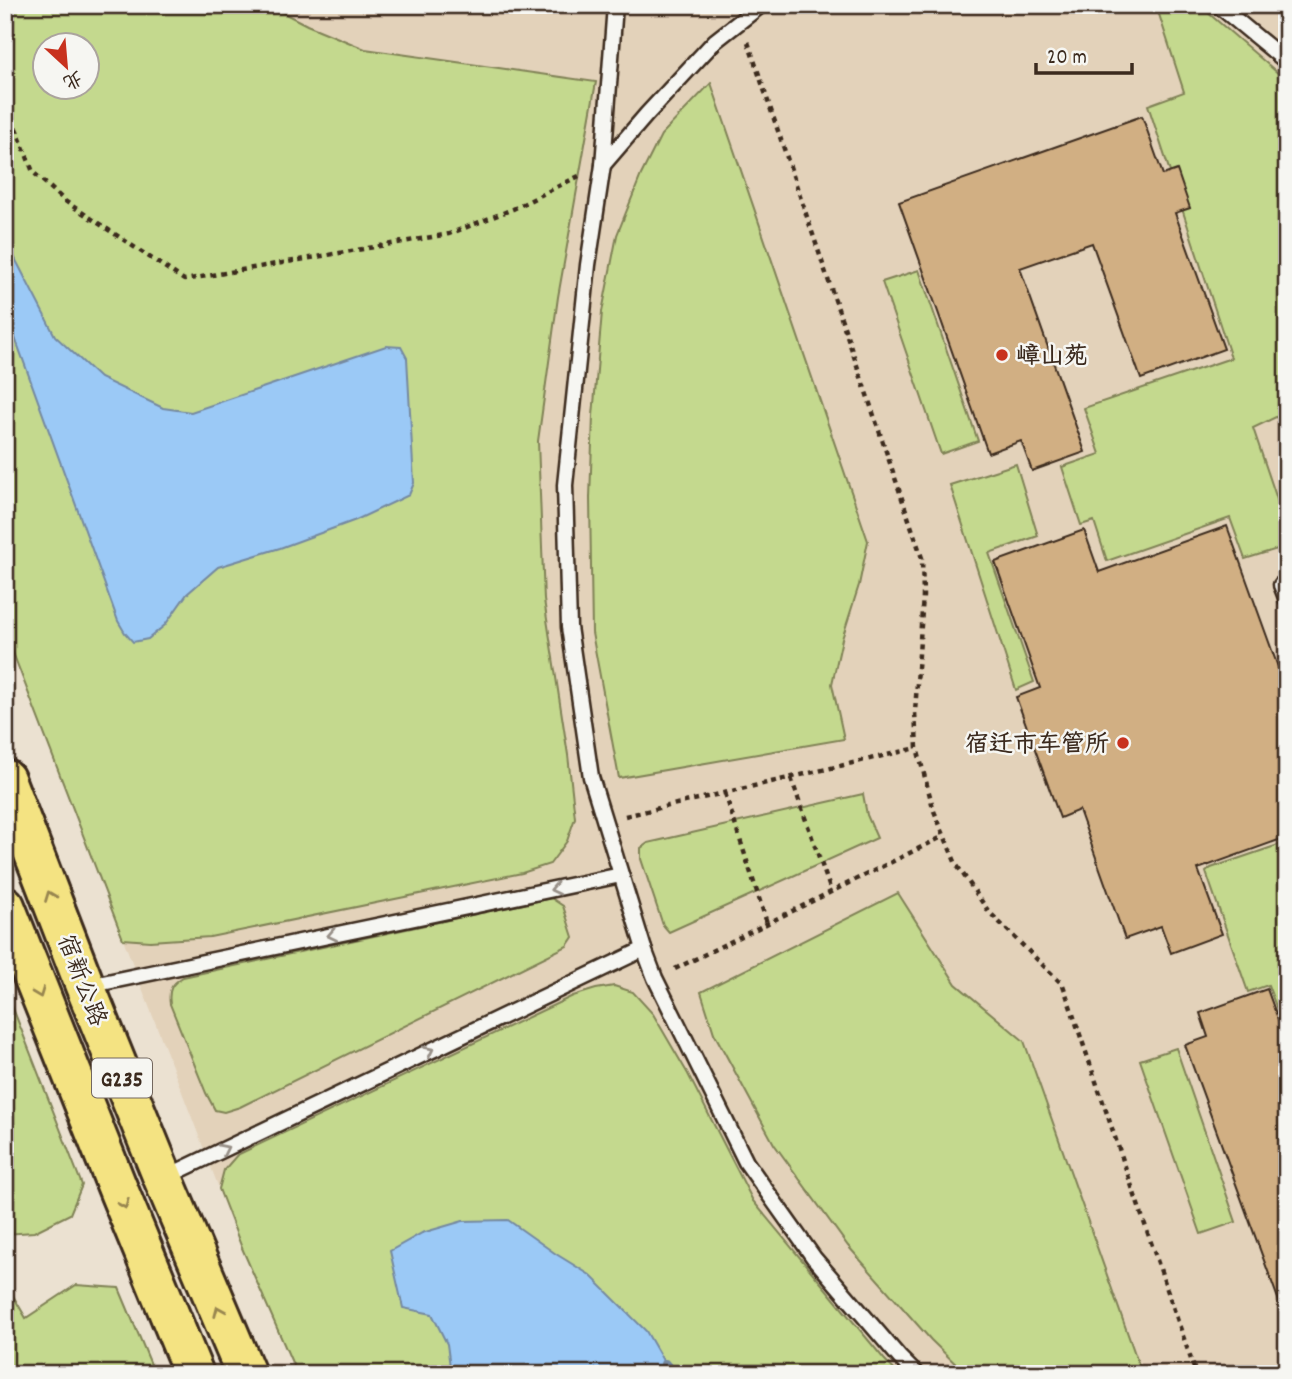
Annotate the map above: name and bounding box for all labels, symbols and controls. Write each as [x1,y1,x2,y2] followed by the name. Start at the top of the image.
[32,32,102,102] north arrow
[1036,32,1133,76] scale bar
[1047,44,1087,74] text: 20 m
[57,62,86,94] text: 北
[1016,341,1088,375] place label: 嶂山苑
[994,347,1010,363] marker: 嶂山苑
[965,729,1109,763] place label: 宿迁市车管所
[1115,735,1131,751] marker: 宿迁市车管所
[549,881,561,896] one-way arrow
[45,891,59,903] one-way arrow
[326,927,338,942] one-way arrow
[47,930,113,1032] street label: 宿新公路
[30,986,44,998] one-way arrow
[422,1045,434,1059] one-way arrow
[92,1058,152,1098] road number: G235
[217,1143,229,1157] one-way arrow
[115,1197,129,1209] one-way arrow
[213,1306,227,1318] one-way arrow

